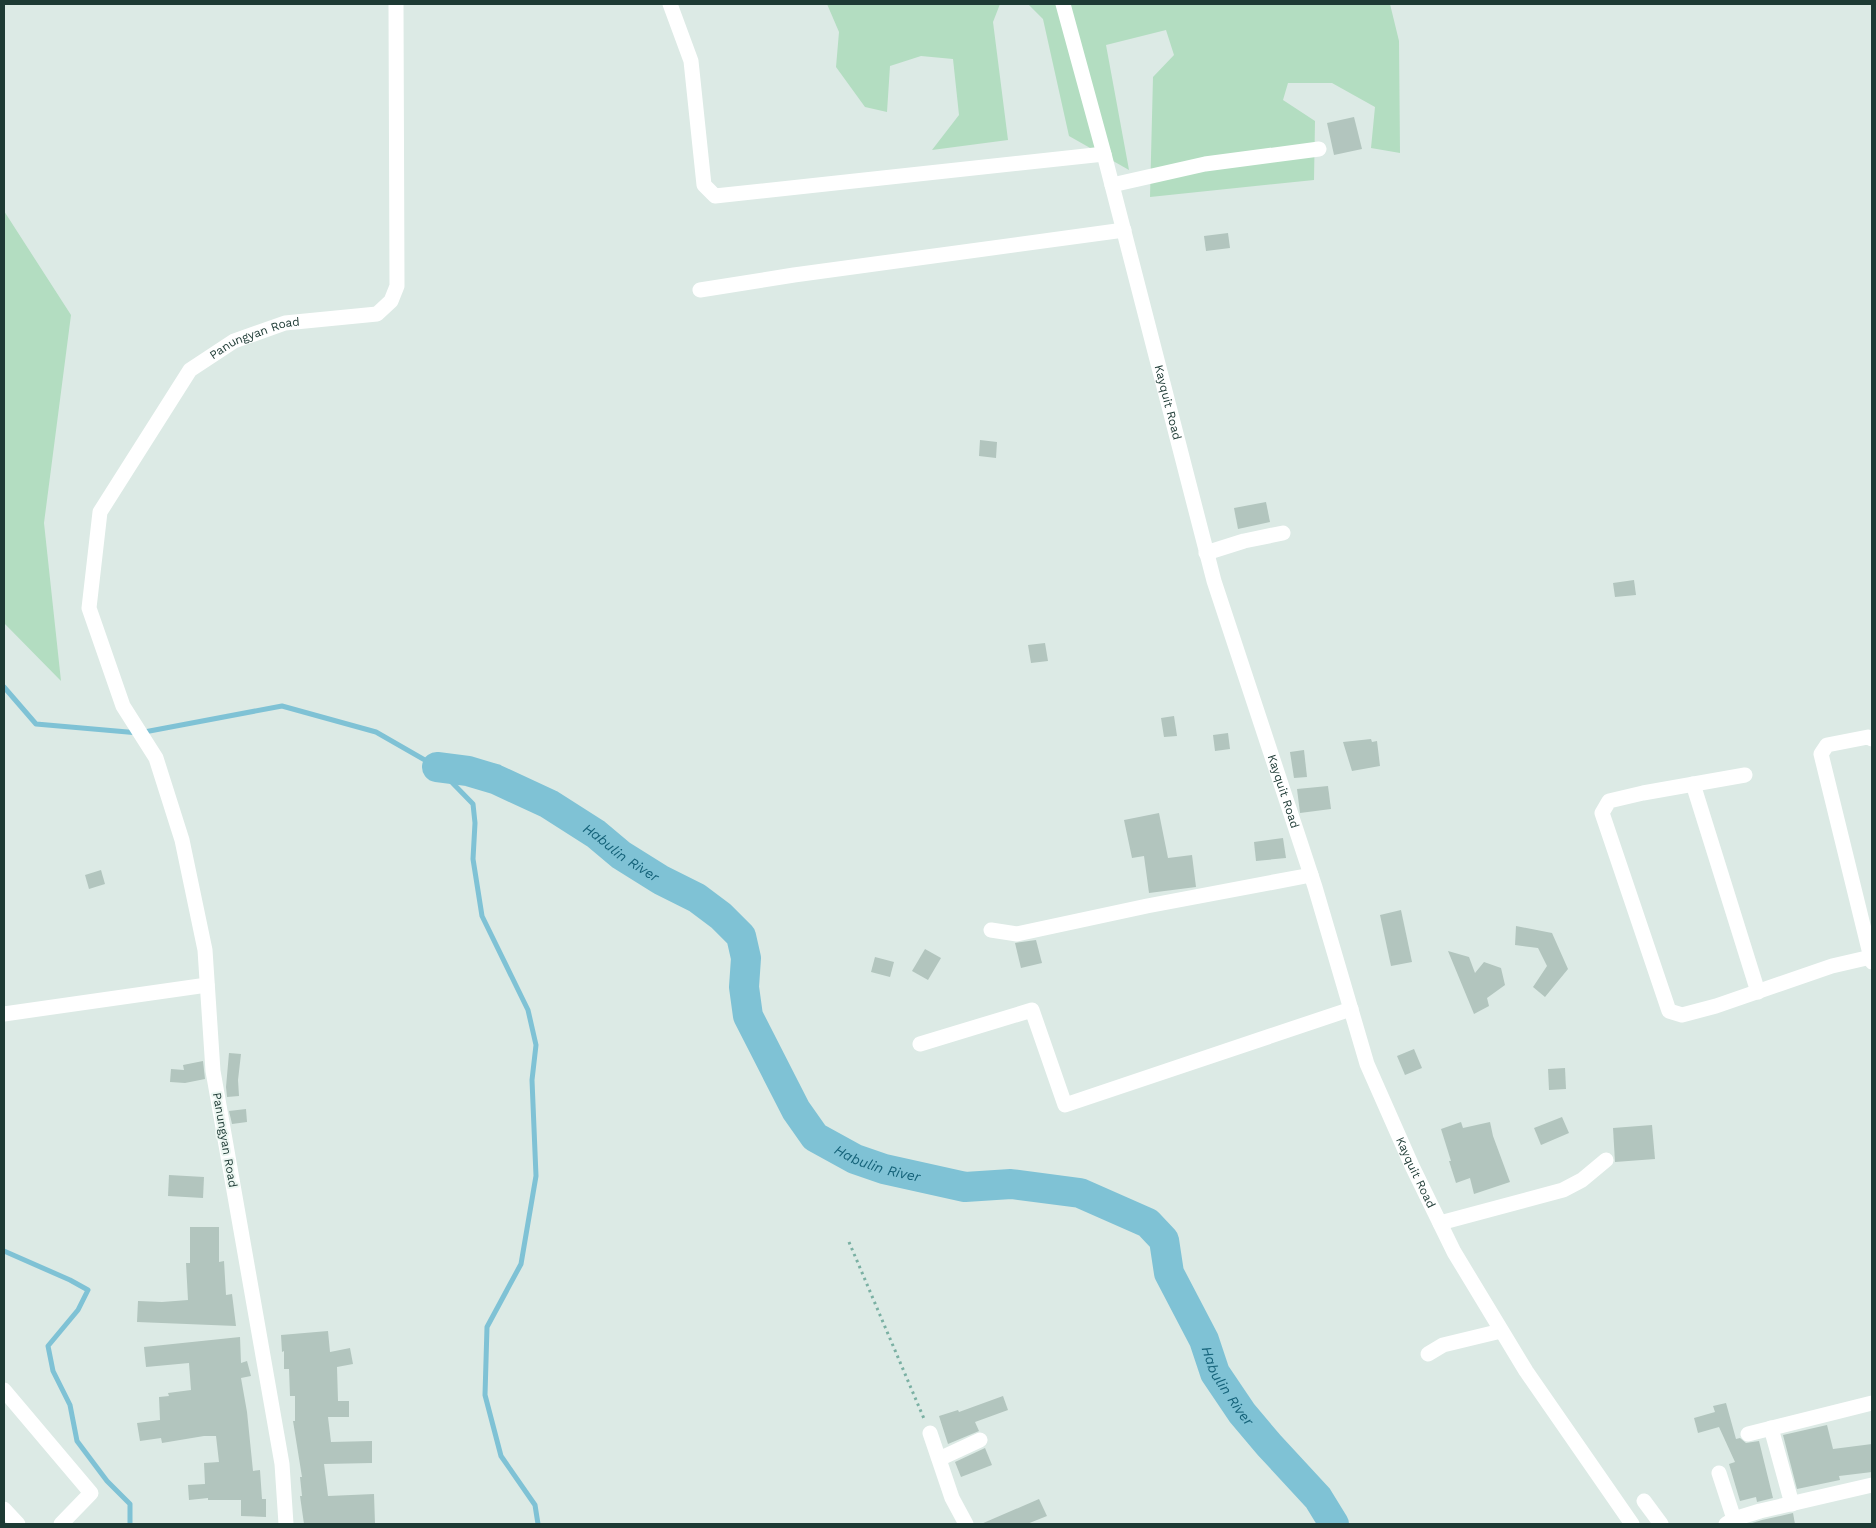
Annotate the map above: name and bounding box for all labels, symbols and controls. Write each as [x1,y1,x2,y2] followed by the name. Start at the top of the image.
[207,315,300,362] street label: Panungyan Road
[1152,363,1184,441] street label: Kayquit Road
[1265,753,1302,830] street label: Kayquit Road
[580,820,663,885] water label: Habulin River
[210,1091,240,1189] street label: Panungyan Road
[1393,1135,1438,1210] street label: Kayquit Road
[832,1141,922,1185] water label: Habulin River
[1199,1344,1257,1429] water label: Habulin River

